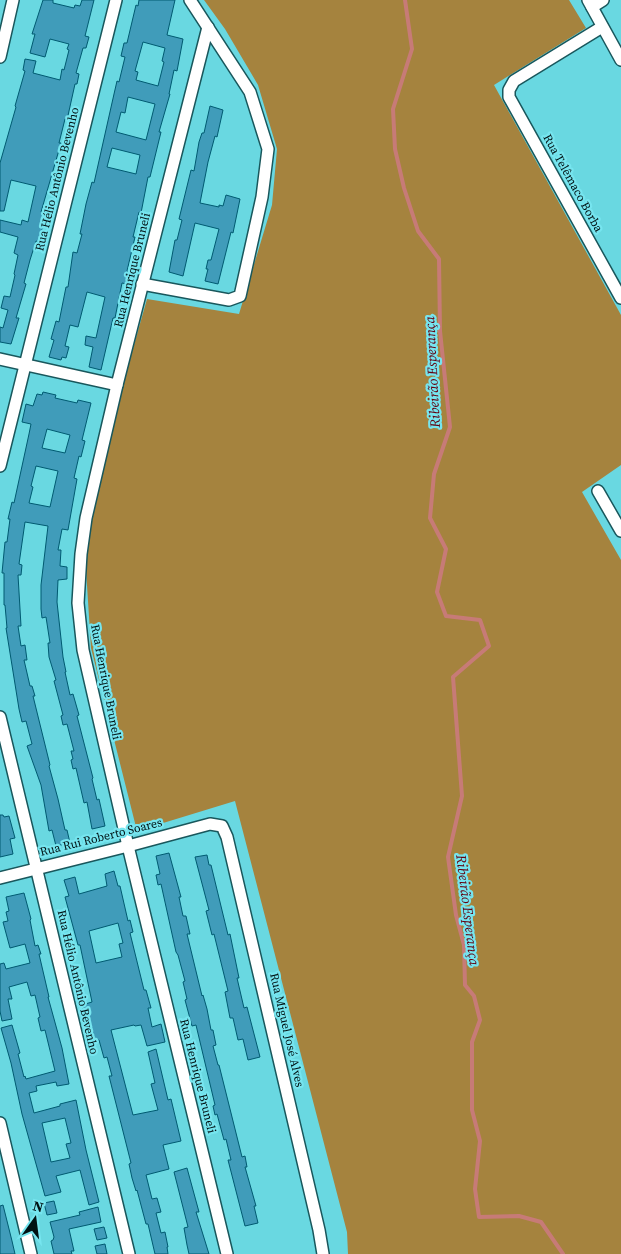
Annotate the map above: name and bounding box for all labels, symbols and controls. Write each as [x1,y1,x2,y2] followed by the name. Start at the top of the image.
[31,105,83,253] street label: Rua Hélio Antônio Bevenho
[539,131,607,236] street label: Rua Telêmaco Borba
[110,211,154,329] street label: Rua Henrique Bruneli
[419,315,445,429] water label: Ribeirão Esperança
[87,623,125,742] street label: Rua Henrique Bruneli
[38,814,164,860] street label: Rua Rui Roberto Soares
[451,852,485,967] water label: Ribeirão Esperança
[54,908,103,1056] street label: Rua Hélio Antônio Bevenho
[266,971,308,1089] street label: Rua Miguel José Alves
[176,1017,220,1135] street label: Rua Henrique Bruneli
[10,1194,60,1244] north arrow
[31,1195,46,1217] text: N

